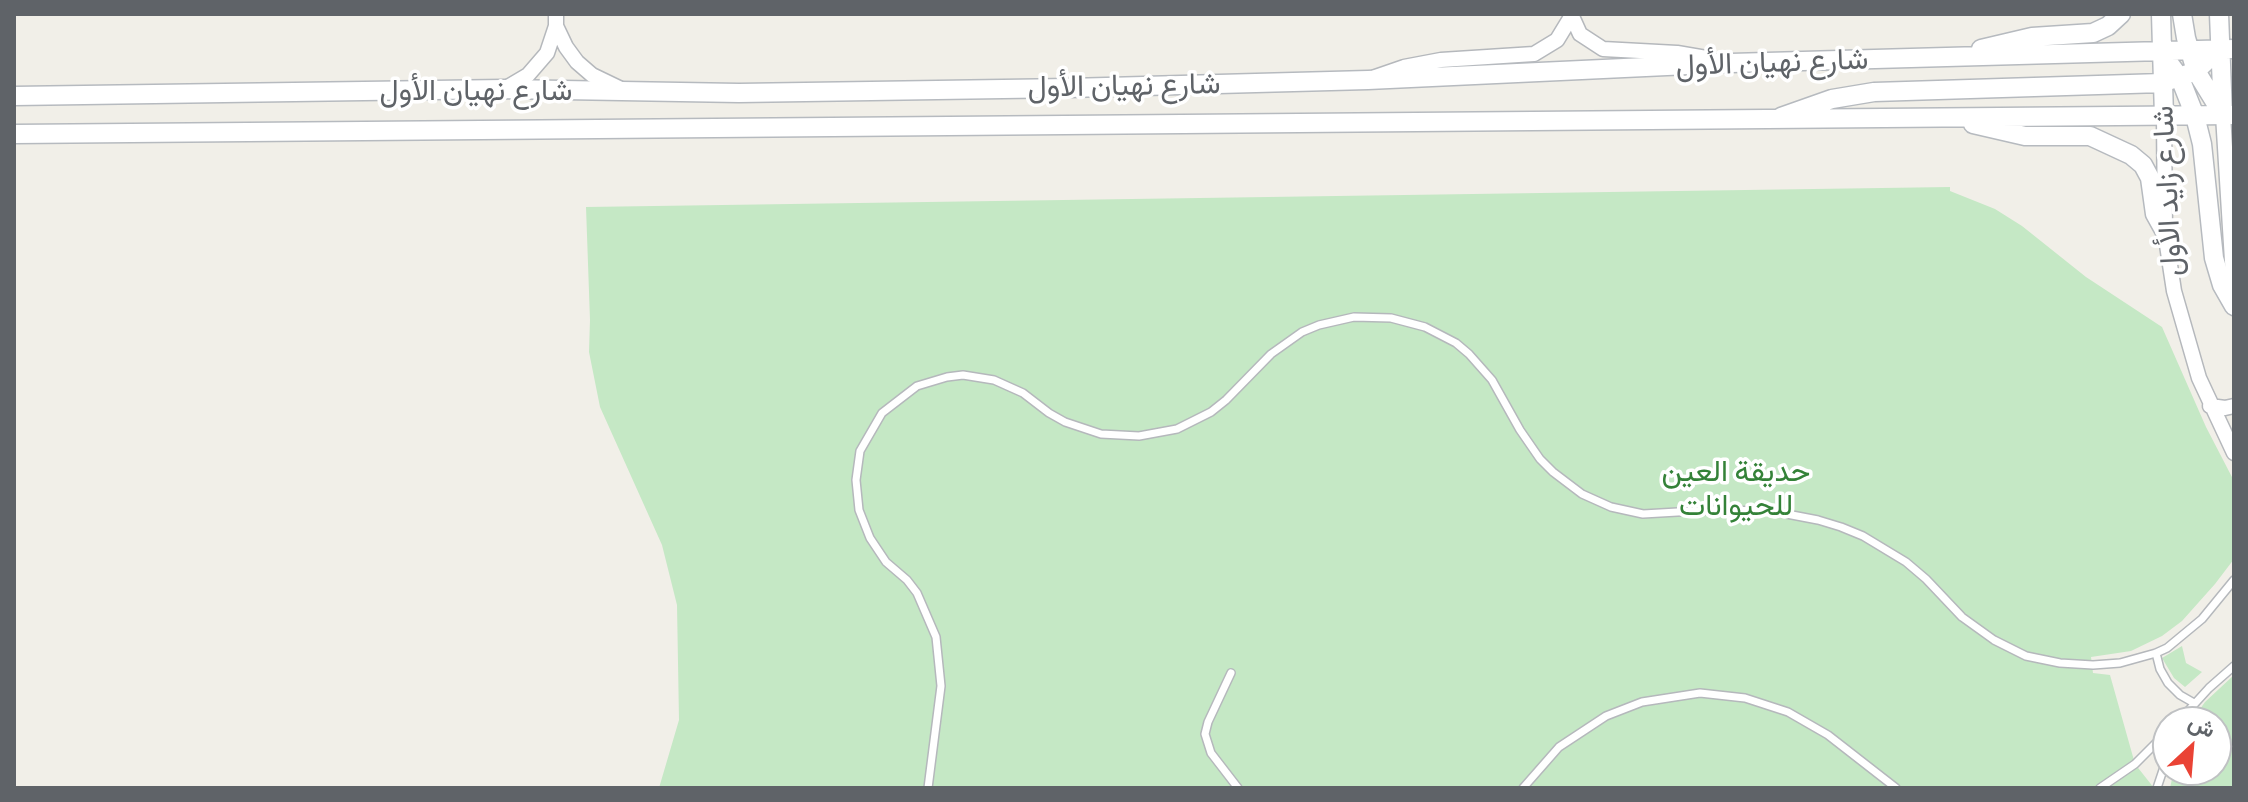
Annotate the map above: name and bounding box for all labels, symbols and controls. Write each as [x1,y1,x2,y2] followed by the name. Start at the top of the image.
[1675,42,1869,84] street label: شارع نهيان الأول
[1027,66,1221,106] street label: شارع نهيان الأول
[380,73,572,109] street label: شارع نهيان الأول
[2146,105,2190,277] street label: شارع زايد الأول
[1662,454,1810,524] park label: حديقة العين للحيوانات
[2152,706,2232,786] north arrow
[2184,708,2220,744] text: ش

